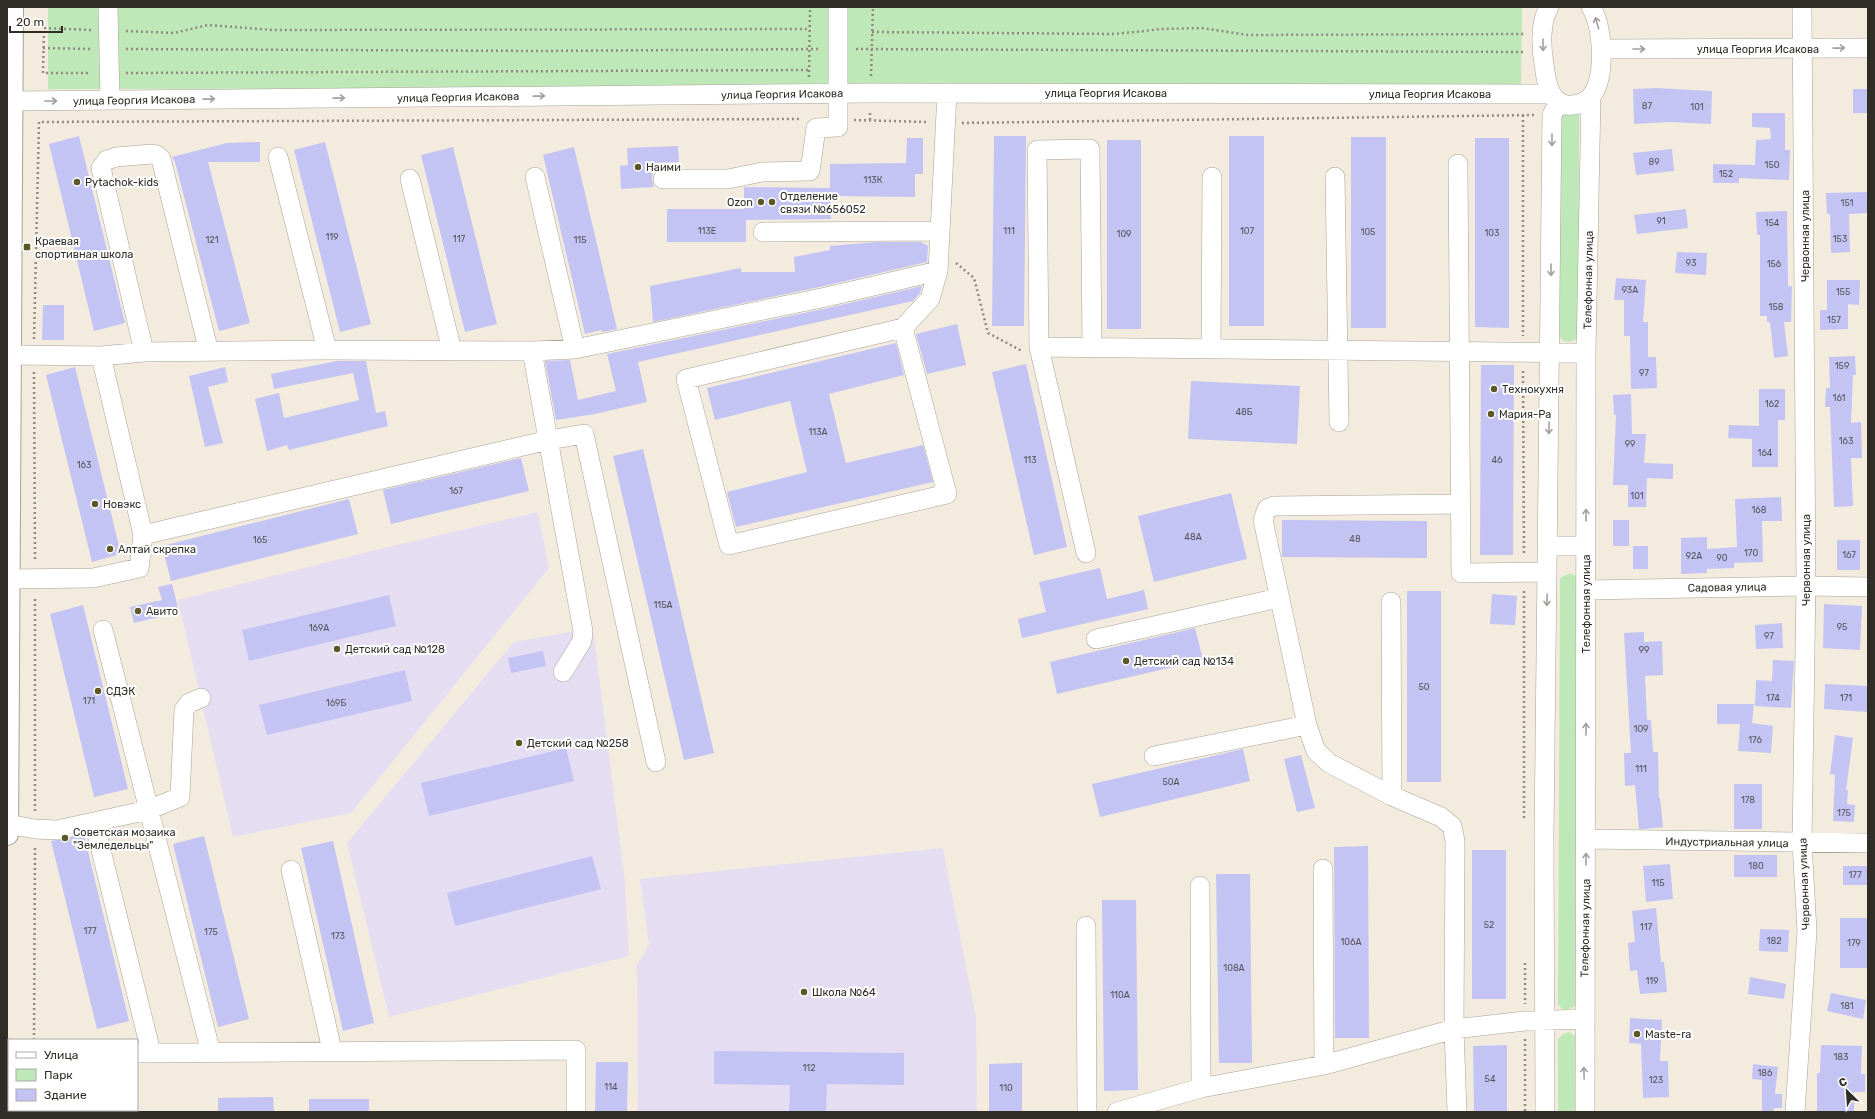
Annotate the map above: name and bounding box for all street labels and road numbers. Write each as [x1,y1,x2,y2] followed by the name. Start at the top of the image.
[1697,43,1819,56] street label: улица Георгия Исакова
[721,87,843,102] street label: улица Георгия Исакова
[1045,87,1167,100] street label: улица Георгия Исакова
[1369,88,1491,101] street label: улица Георгия Исакова
[397,90,519,105] street label: улица Георгия Исакова
[73,93,195,108] street label: улица Георгия Исакова
[1799,190,1812,282] street label: Червонная улица
[1581,230,1596,330] street label: Телефонная улица
[1800,514,1813,606] street label: Червонная улица
[1580,554,1593,654] street label: Телефонная улица
[1687,580,1767,595] street label: Садовая улица
[1665,835,1789,850] street label: Индустриальная улица
[1796,838,1813,930] street label: Червонная улица
[1578,878,1593,978] street label: Телефонная улица

